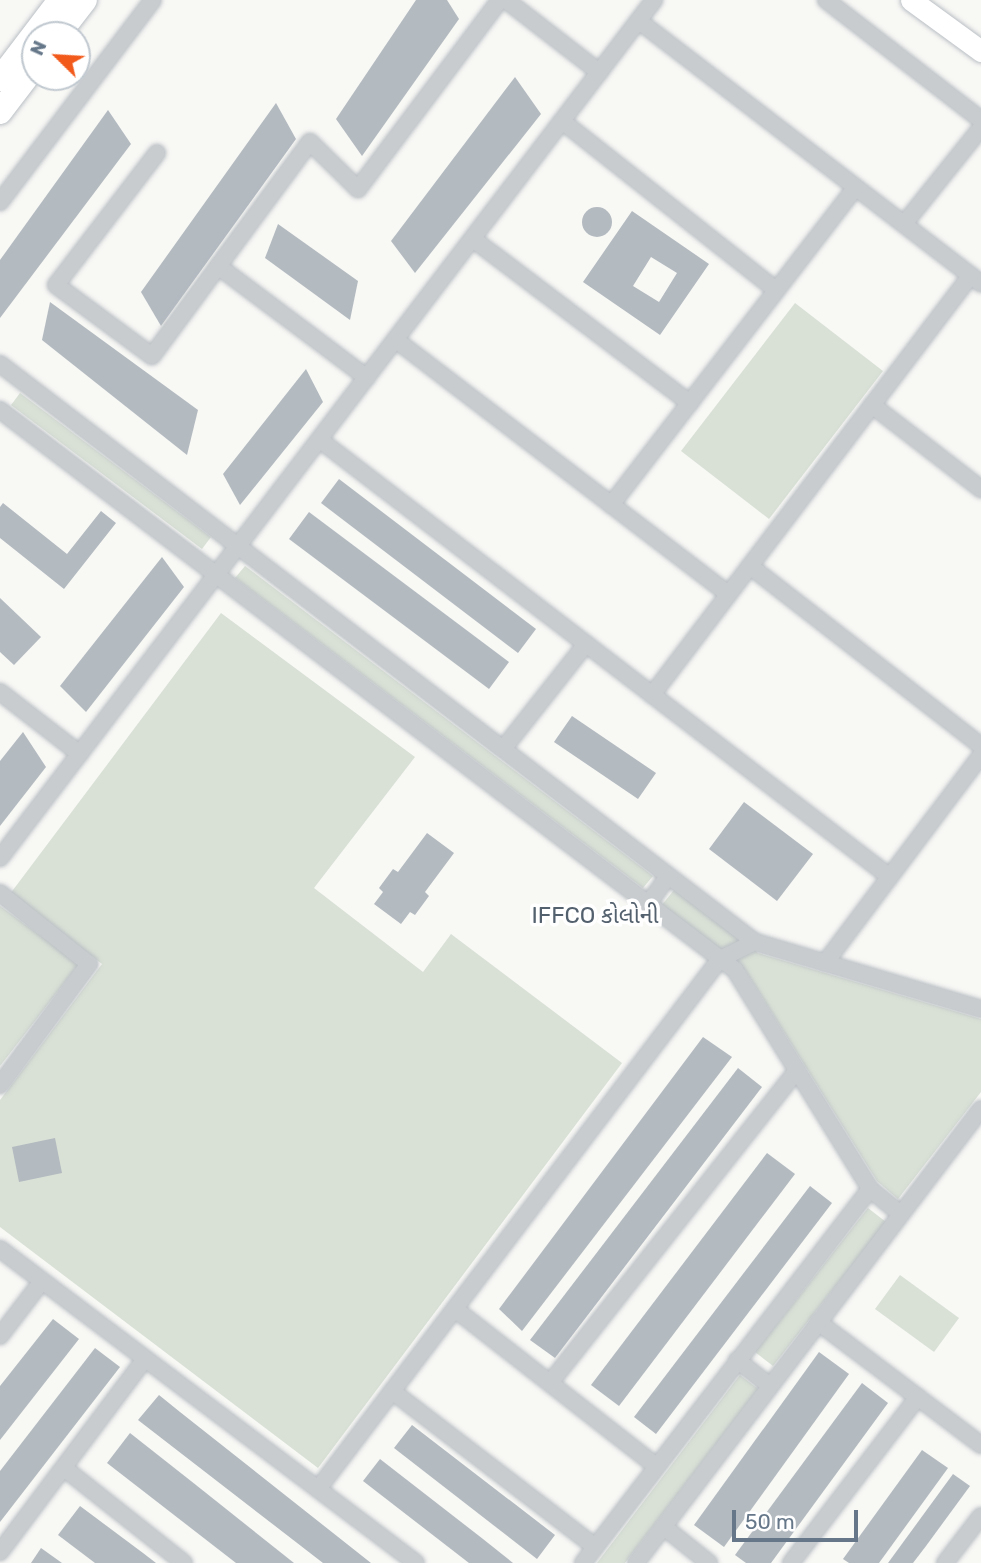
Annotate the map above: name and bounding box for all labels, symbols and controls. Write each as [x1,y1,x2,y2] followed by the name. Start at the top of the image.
[21,21,91,91] north arrow
[25,37,51,59] text: N
[531,901,659,929] district label: IFFCO કોલોની
[736,1496,862,1540] scale bar
[745,1509,795,1534] text: 50 m

